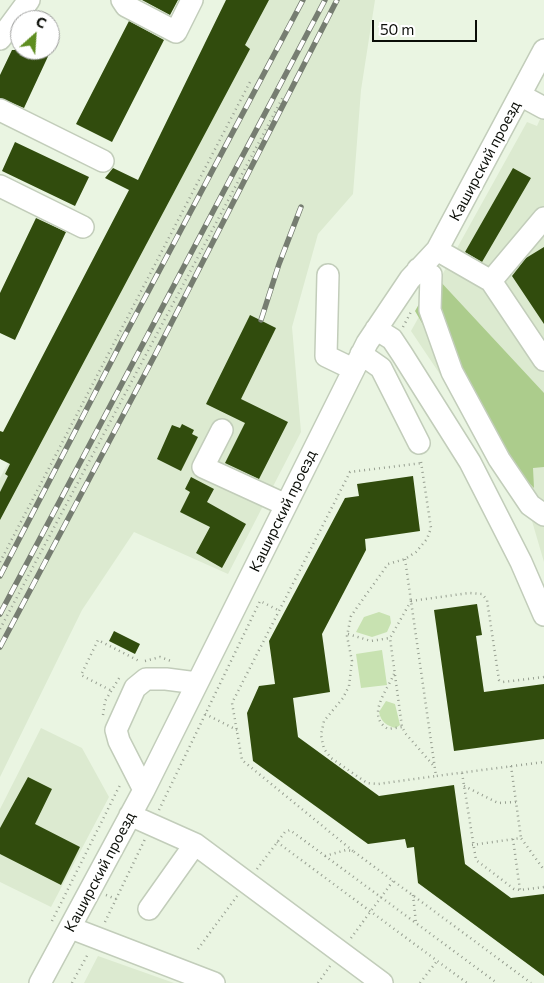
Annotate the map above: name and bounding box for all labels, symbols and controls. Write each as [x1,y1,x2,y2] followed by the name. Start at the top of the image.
[10,10,60,60] north arrow
[374,10,479,42] scale bar
[33,12,49,32] text: С
[380,20,414,38] text: 50 m
[446,98,524,224] street label: Каширский проезд
[246,447,320,575] street label: Каширский проезд
[61,809,139,935] street label: Каширский проезд

